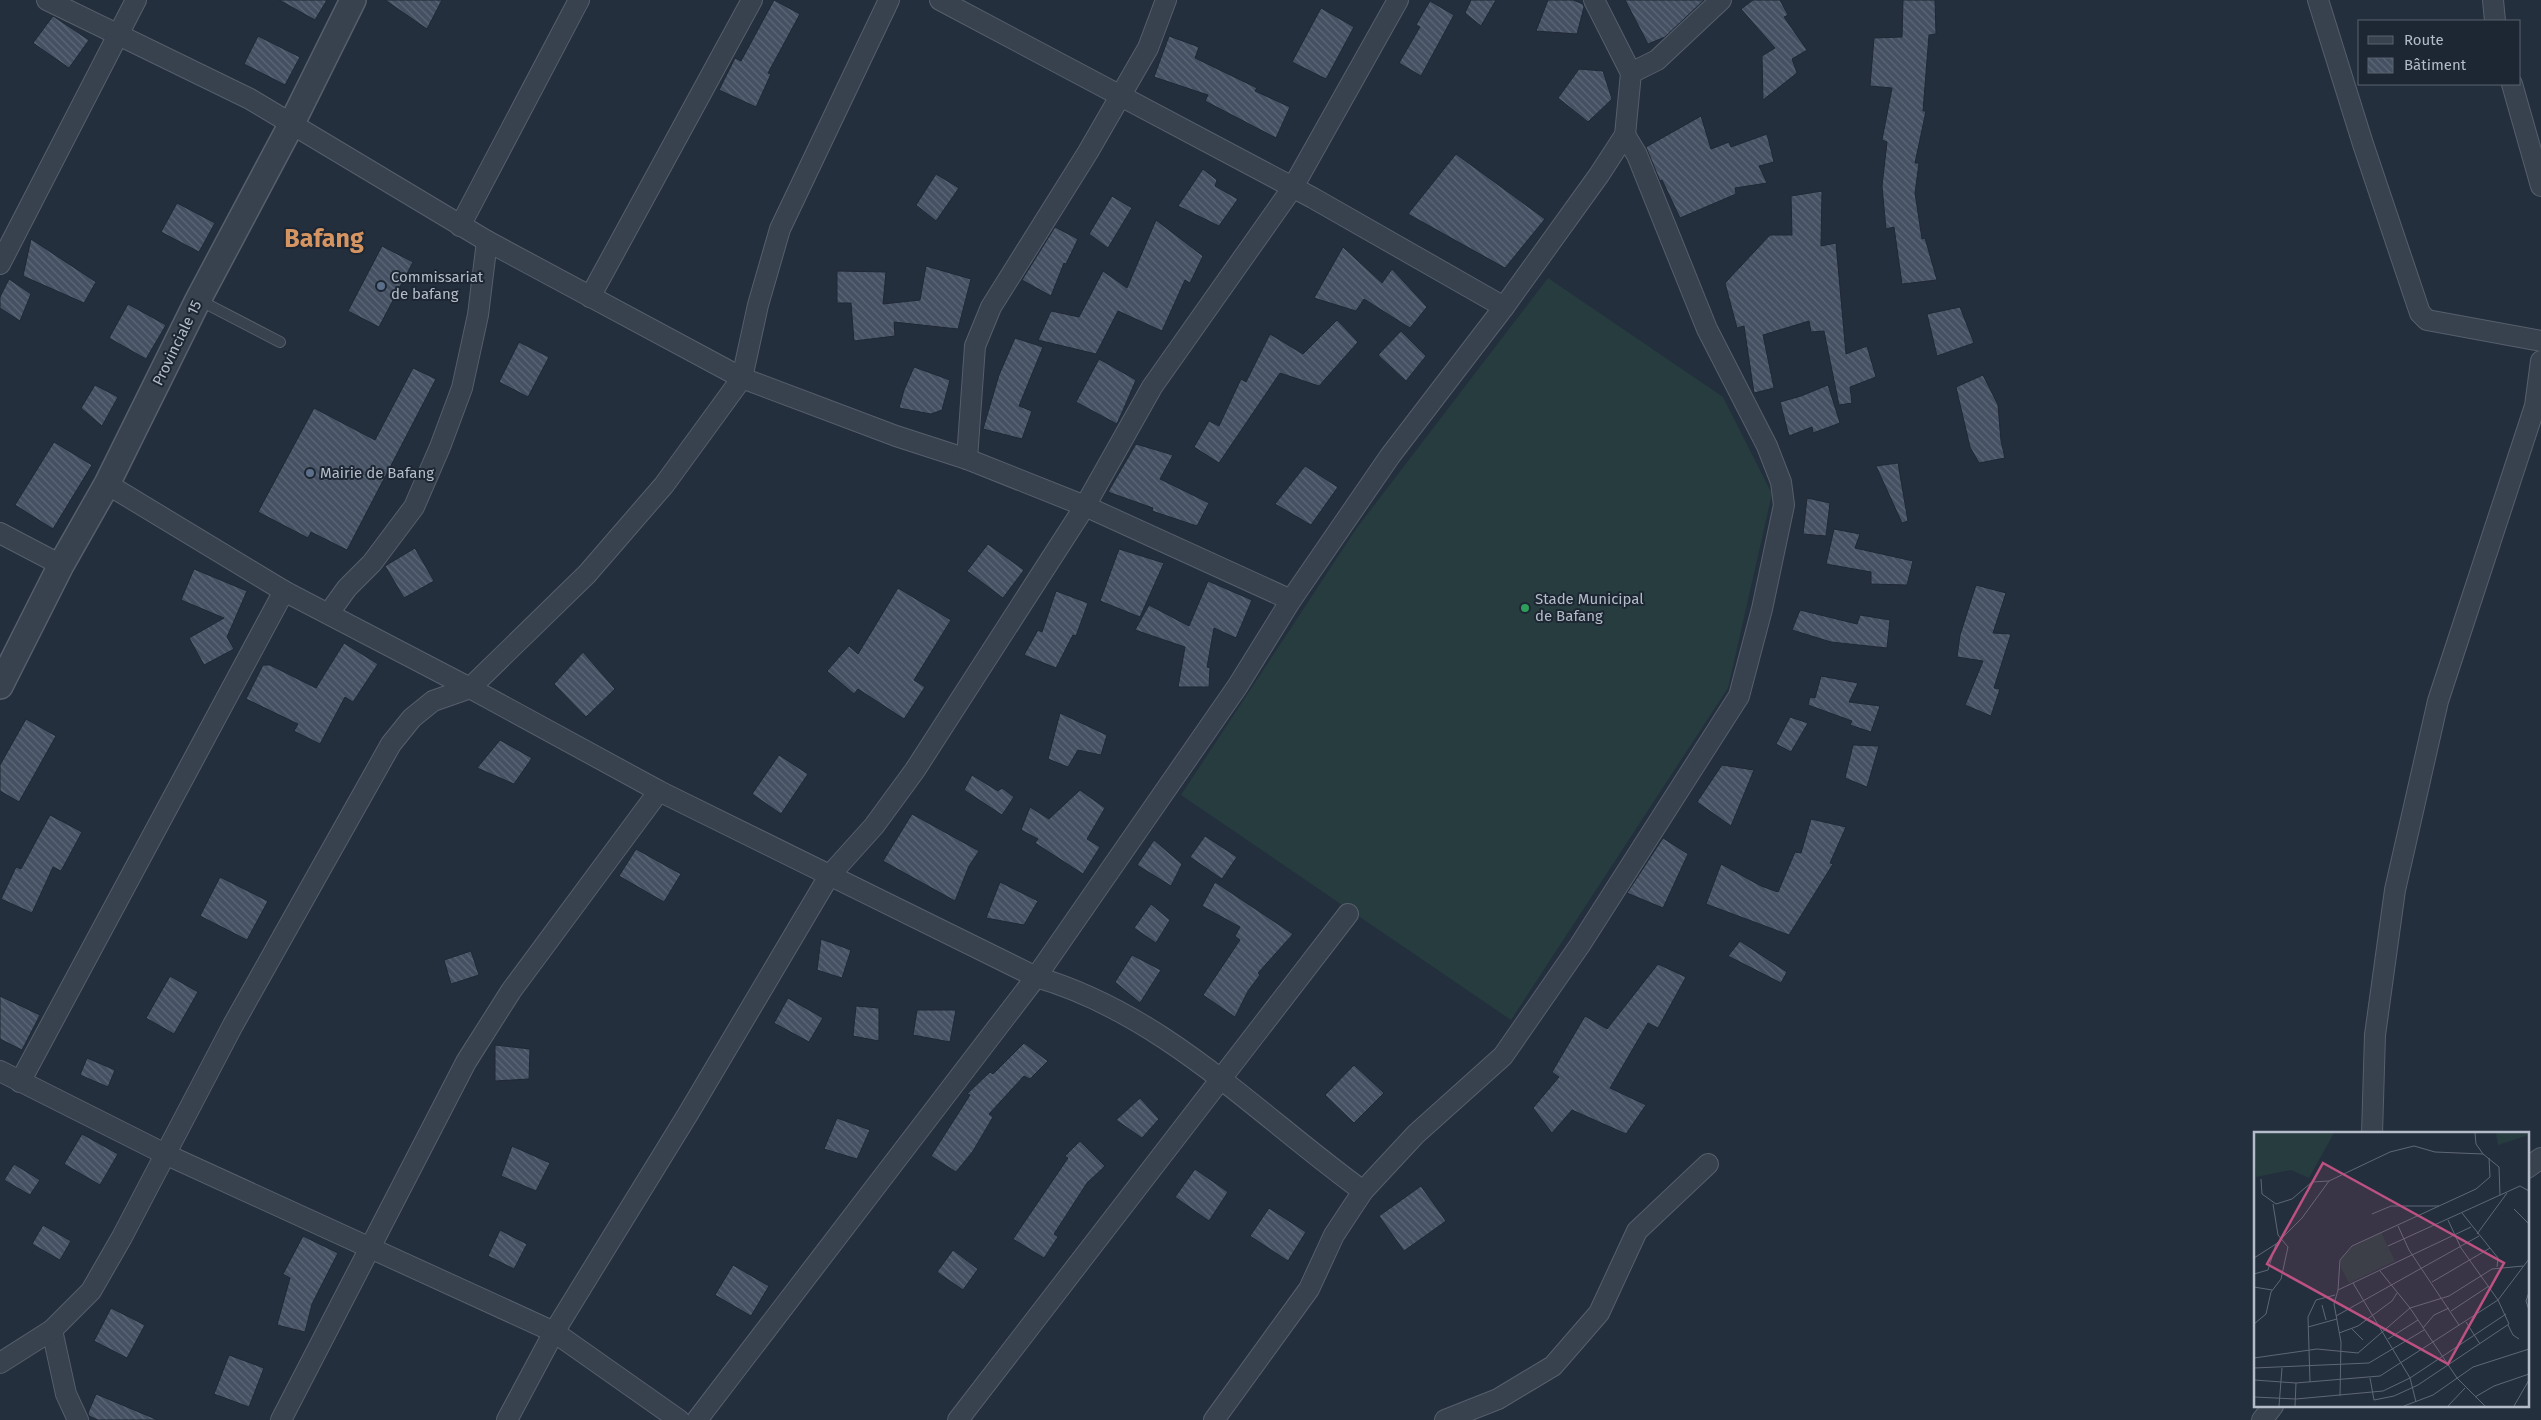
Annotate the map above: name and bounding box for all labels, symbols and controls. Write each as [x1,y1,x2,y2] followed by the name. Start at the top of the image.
[2358,20,2521,85] legend
[2404,31,2444,49] text: Route
[2404,56,2467,74] text: Bâtiment
[284,224,364,254] district label: Bafang
[391,268,484,303] place label: Commissariat de bafang
[375,280,387,292] marker: Commissariat de bafang
[149,297,205,389] street label: Provinciale 15
[320,464,434,482] place label: Mairie de Bafang
[304,467,316,479] marker: Mairie de Bafang
[1535,590,1644,625] place label: Stade Municipal de Bafang
[1519,602,1531,614] marker: Stade Municipal de Bafang
[2254,1132,2528,1408] inset map

